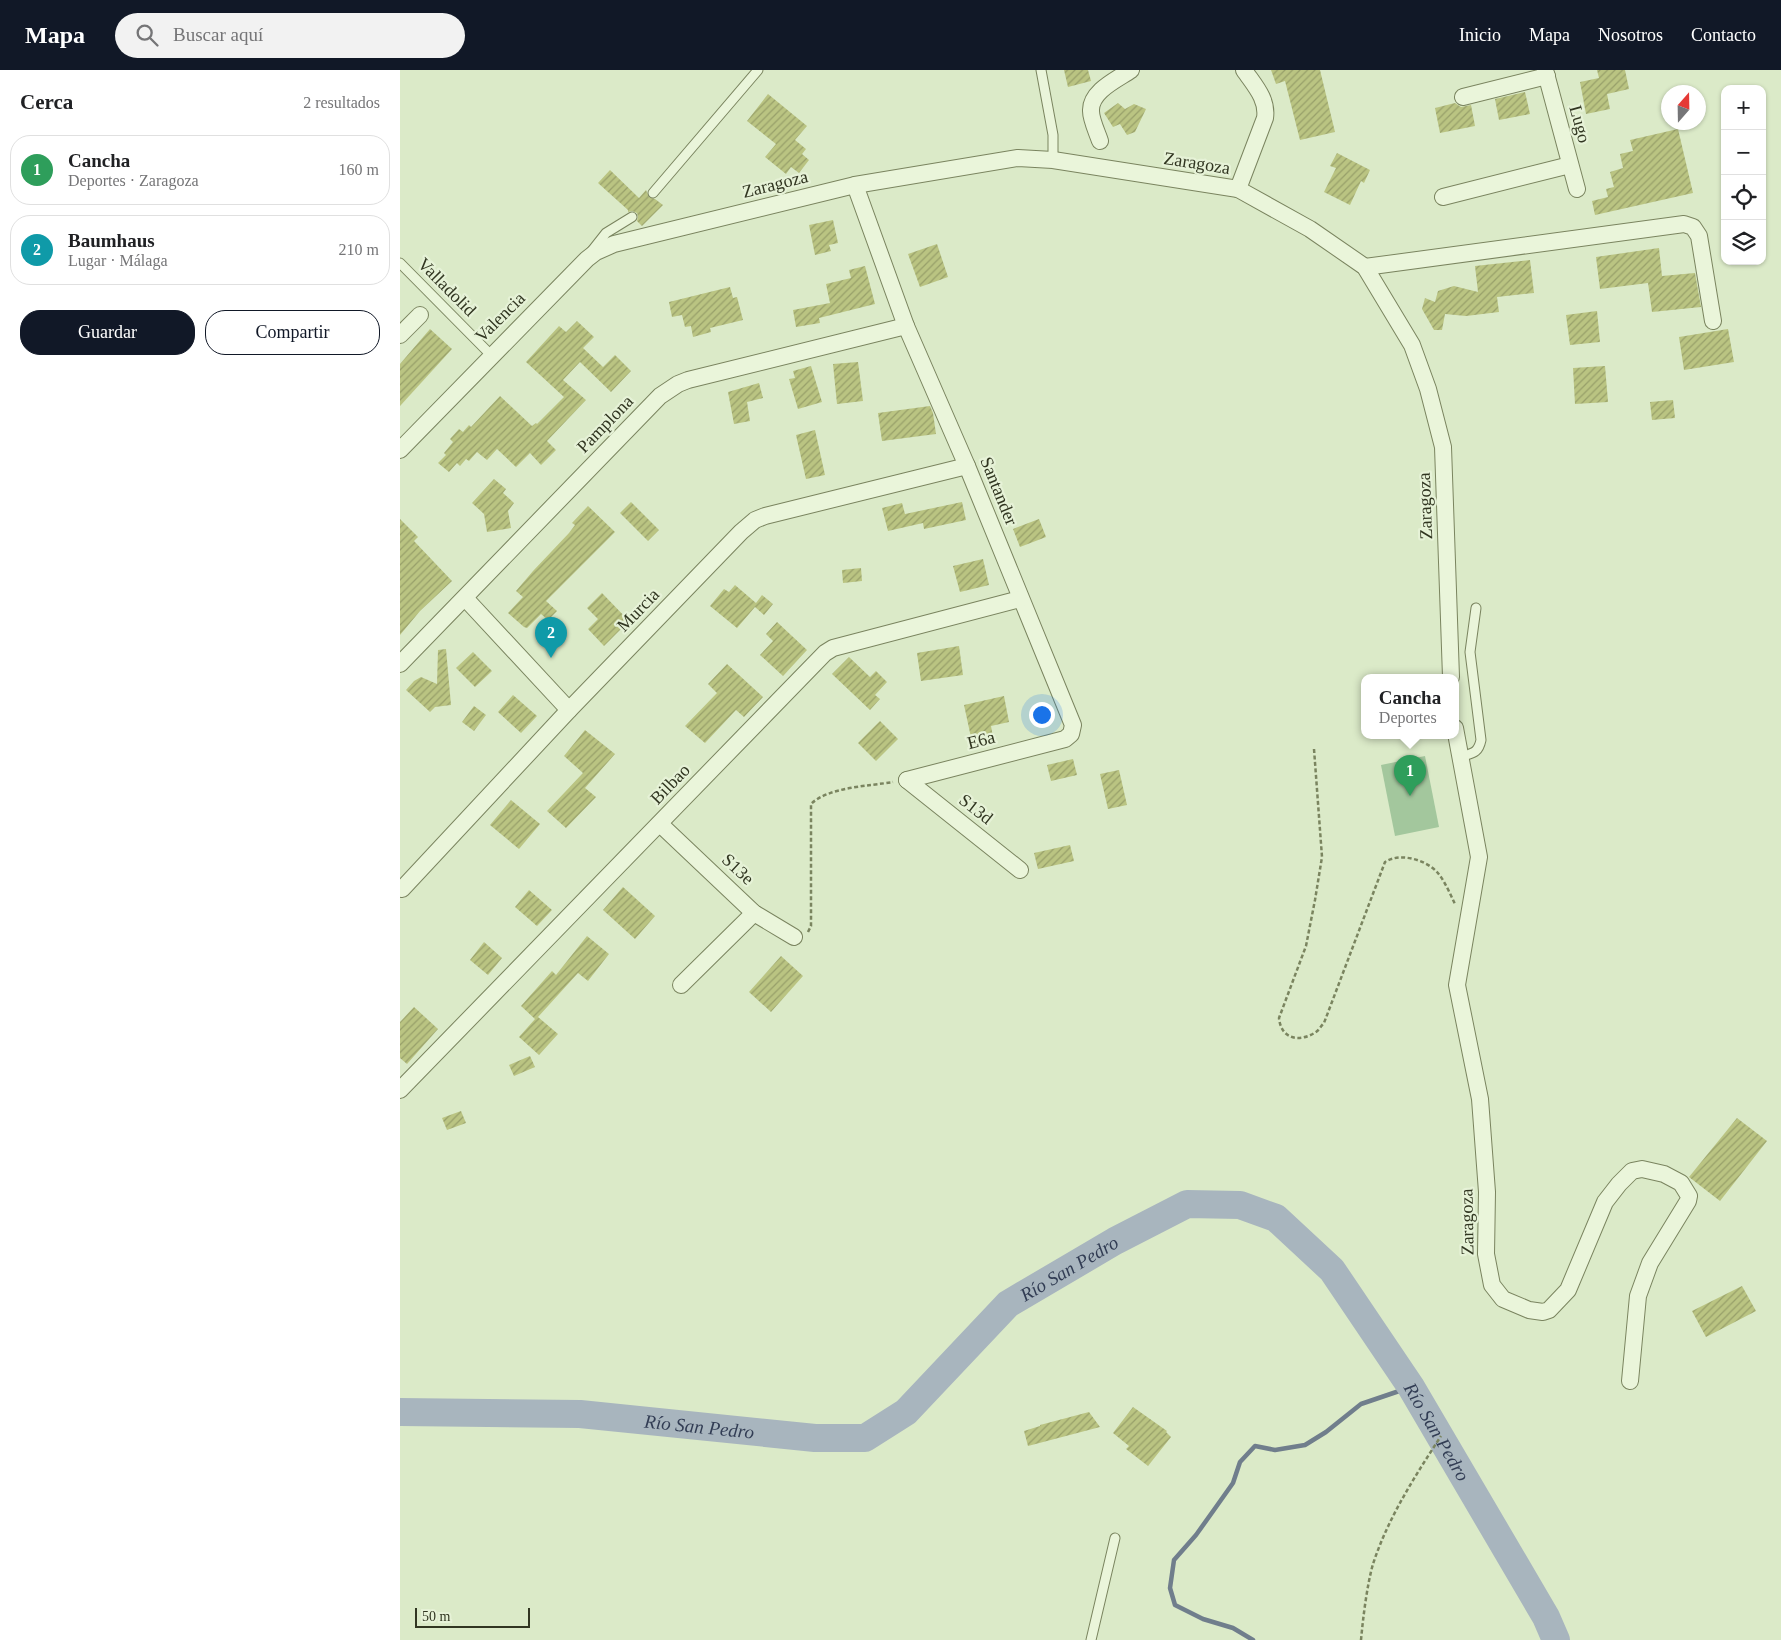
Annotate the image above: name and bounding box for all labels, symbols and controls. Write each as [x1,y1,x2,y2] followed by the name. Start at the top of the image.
[115,13,465,58] search box
[133,21,161,49] icon: search
[25,22,85,48] text: Mapa
[173,24,263,45] text: Buscar aquí
[1459,25,1501,45] text: Inicio
[1529,25,1570,45] text: Mapa
[1598,25,1663,45] text: Nosotros
[1691,25,1756,45] text: Contacto
[1661,85,1706,130] north arrow
[1721,85,1766,265] map controls
[1721,85,1766,130] button: +
[20,90,73,114] text: Cerca
[303,94,380,111] text: 2 resultados
[1565,103,1595,145] street label: Lugo
[1721,130,1766,175] button: −
[1162,148,1232,178] street label: Zaragoza
[68,150,130,171] text: Cancha
[33,161,41,178] text: 1
[339,161,379,178] text: 160 m
[740,166,810,202] street label: Zaragoza
[68,172,199,189] text: Deportes · Zaragoza
[1721,175,1766,220] button: locate
[1721,220,1766,265] button: layers
[68,230,155,251] text: Baumhaus
[33,241,41,258] text: 2
[339,241,379,258] text: 210 m
[68,252,168,269] text: Lugar · Málaga
[414,254,480,320] street label: Valladolid
[471,288,529,346] street label: Valencia
[20,310,195,355] button: Guardar
[205,310,380,355] button: Compartir
[573,391,637,457] street label: Pamplona
[976,454,1022,528] street label: Santander
[1414,472,1436,540] street label: Zaragoza
[613,584,663,636] street label: Murcia
[535,617,567,658] pin: 2
[1361,674,1459,739] popup
[1379,687,1441,708] text: Cancha
[1029,702,1055,728] your location
[1379,709,1437,726] text: Deportes
[965,727,997,753] street label: E6a
[1394,755,1426,796] pin: 1
[646,760,694,808] street label: Bilbao
[955,790,997,828] street label: S13d
[718,849,758,889] street label: S13e
[1456,1188,1478,1256] street label: Zaragoza
[1016,1232,1122,1306] water label: Río San Pedro
[1399,1378,1474,1485] water label: Río San Pedro
[642,1411,755,1443] water label: Río San Pedro
[415,1605,530,1628] scale bar
[422,1609,450,1624] text: 50 m

